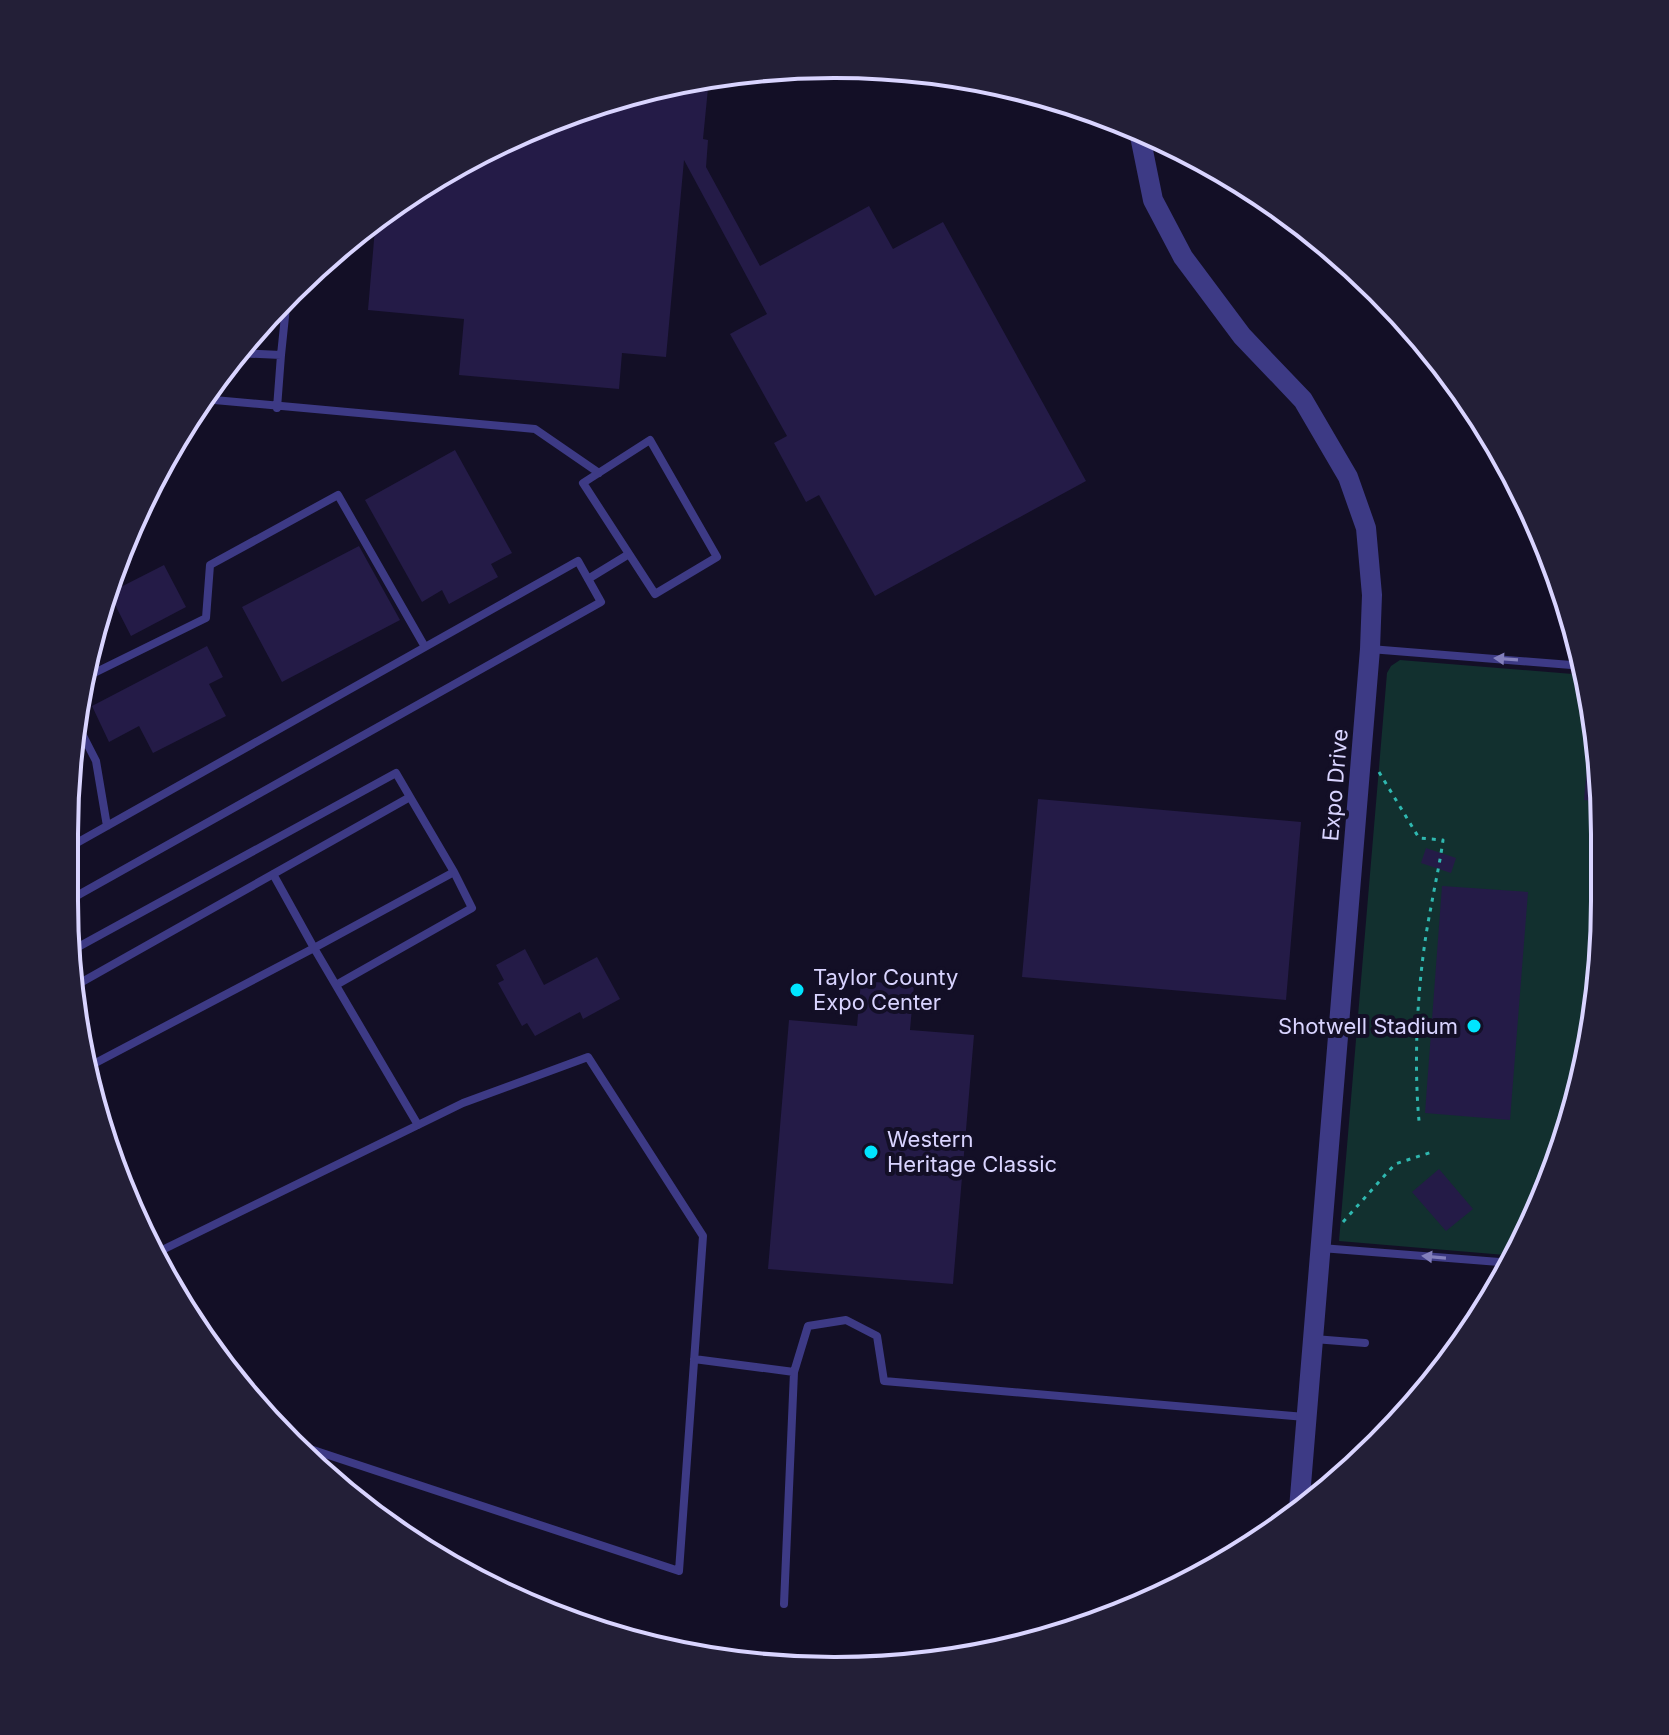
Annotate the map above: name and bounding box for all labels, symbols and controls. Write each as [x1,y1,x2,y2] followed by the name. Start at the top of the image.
[1493,653,1518,666] one-way arrow
[1317,728,1353,842] street label: Expo Drive
[813,964,958,1015] place label: Taylor County Expo Center
[788,981,806,999] marker: Taylor County Expo Center
[1278,1013,1458,1039] place label: Shotwell Stadium
[1465,1017,1483,1035] marker: Shotwell Stadium
[887,1126,1057,1177] place label: Western Heritage Classic
[862,1143,880,1161] marker: Western Heritage Classic
[1421,1250,1446,1263] one-way arrow

